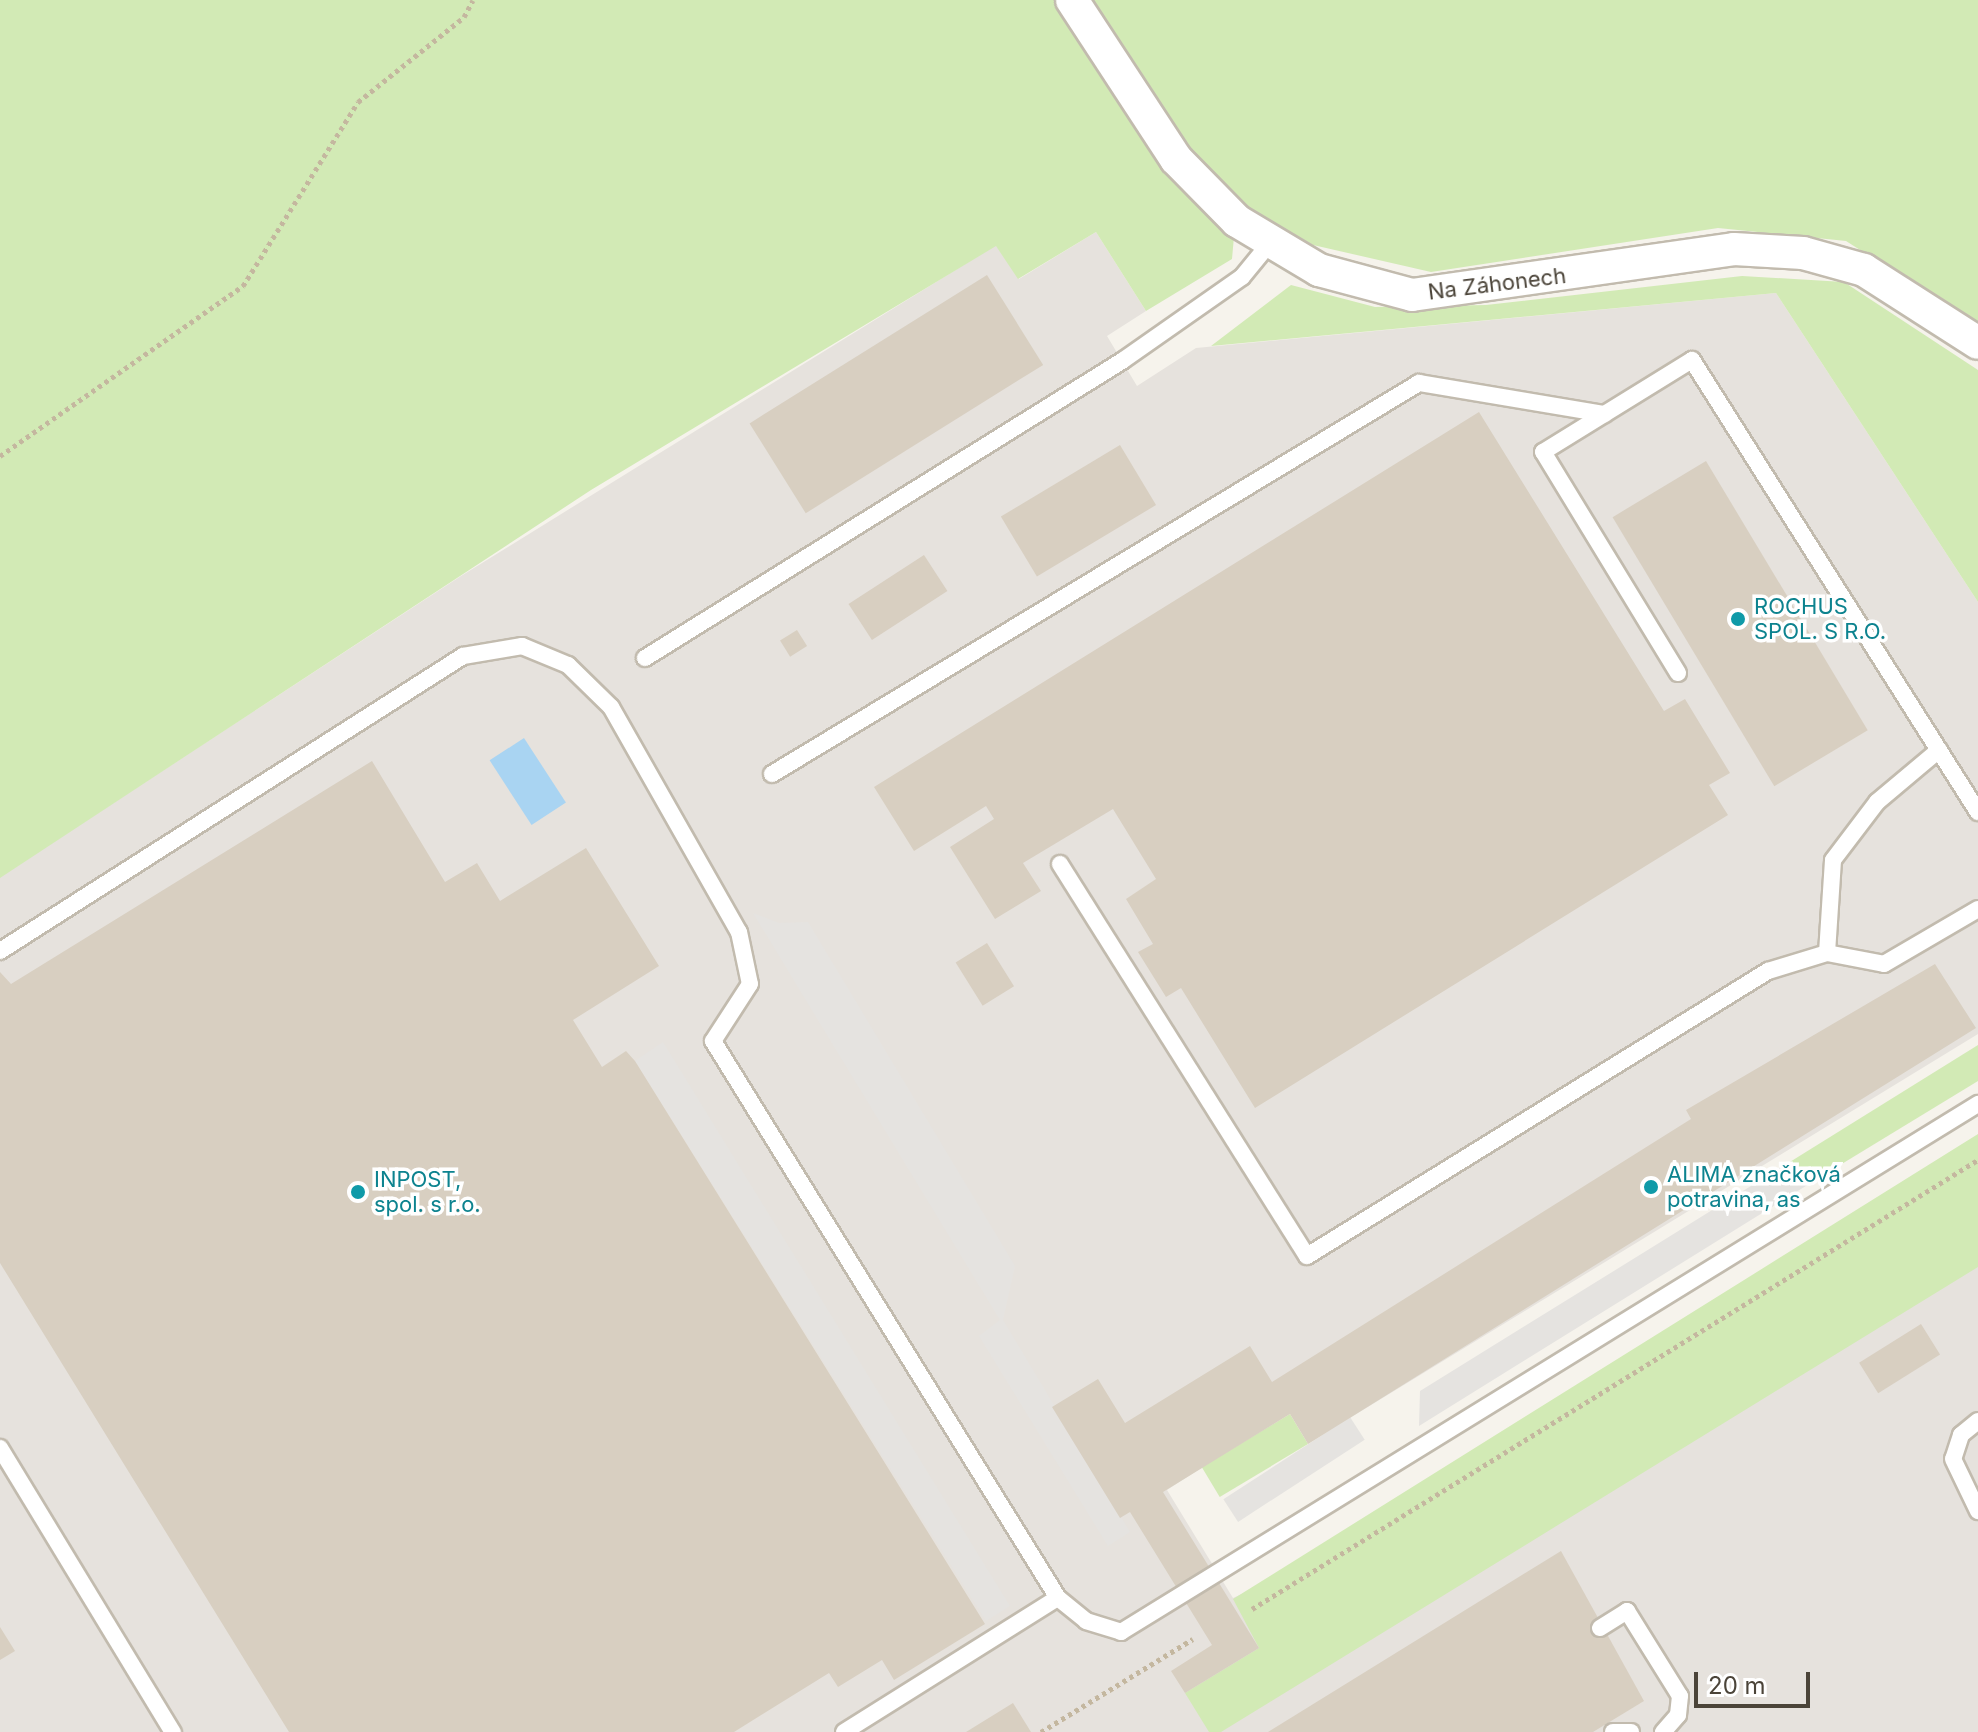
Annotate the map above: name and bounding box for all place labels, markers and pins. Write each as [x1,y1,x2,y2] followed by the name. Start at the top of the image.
[1754,593,1886,644] place label: ROCHUS SPOL. S R.O.
[1729,610,1747,628] marker: ROCHUS SPOL. S R.O.
[1667,1161,1841,1212] place label: ALIMA značková potravina, as
[374,1166,481,1218] place label: INPOST, spol. s r.o.
[1642,1178,1660,1196] marker: ALIMA značková potravina, as
[349,1183,367,1201] marker: INPOST, spol. s r.o.

